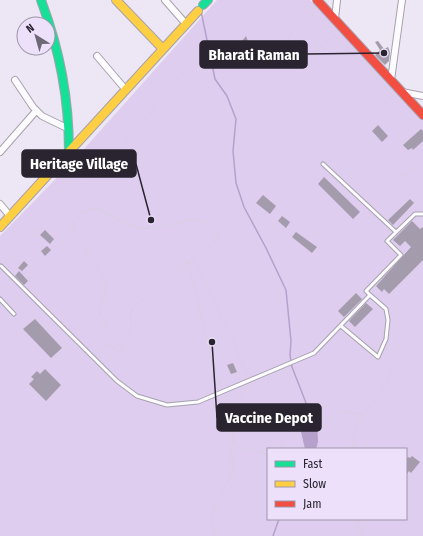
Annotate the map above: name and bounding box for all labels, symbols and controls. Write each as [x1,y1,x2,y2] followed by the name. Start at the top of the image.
[16,16,56,56] north arrow
[24,21,37,36] text: N
[200,41,307,68] callout: Bharati Raman
[209,46,300,64] text: Bharati Raman
[22,150,136,177] callout: Heritage Village
[30,155,128,173] text: Heritage Village
[217,404,321,431] callout: Vaccine Depot
[224,409,314,427] text: Vaccine Depot
[267,448,407,520] legend
[303,457,322,471] text: Fast
[303,477,326,491] text: Slow
[303,497,321,511] text: Jam

